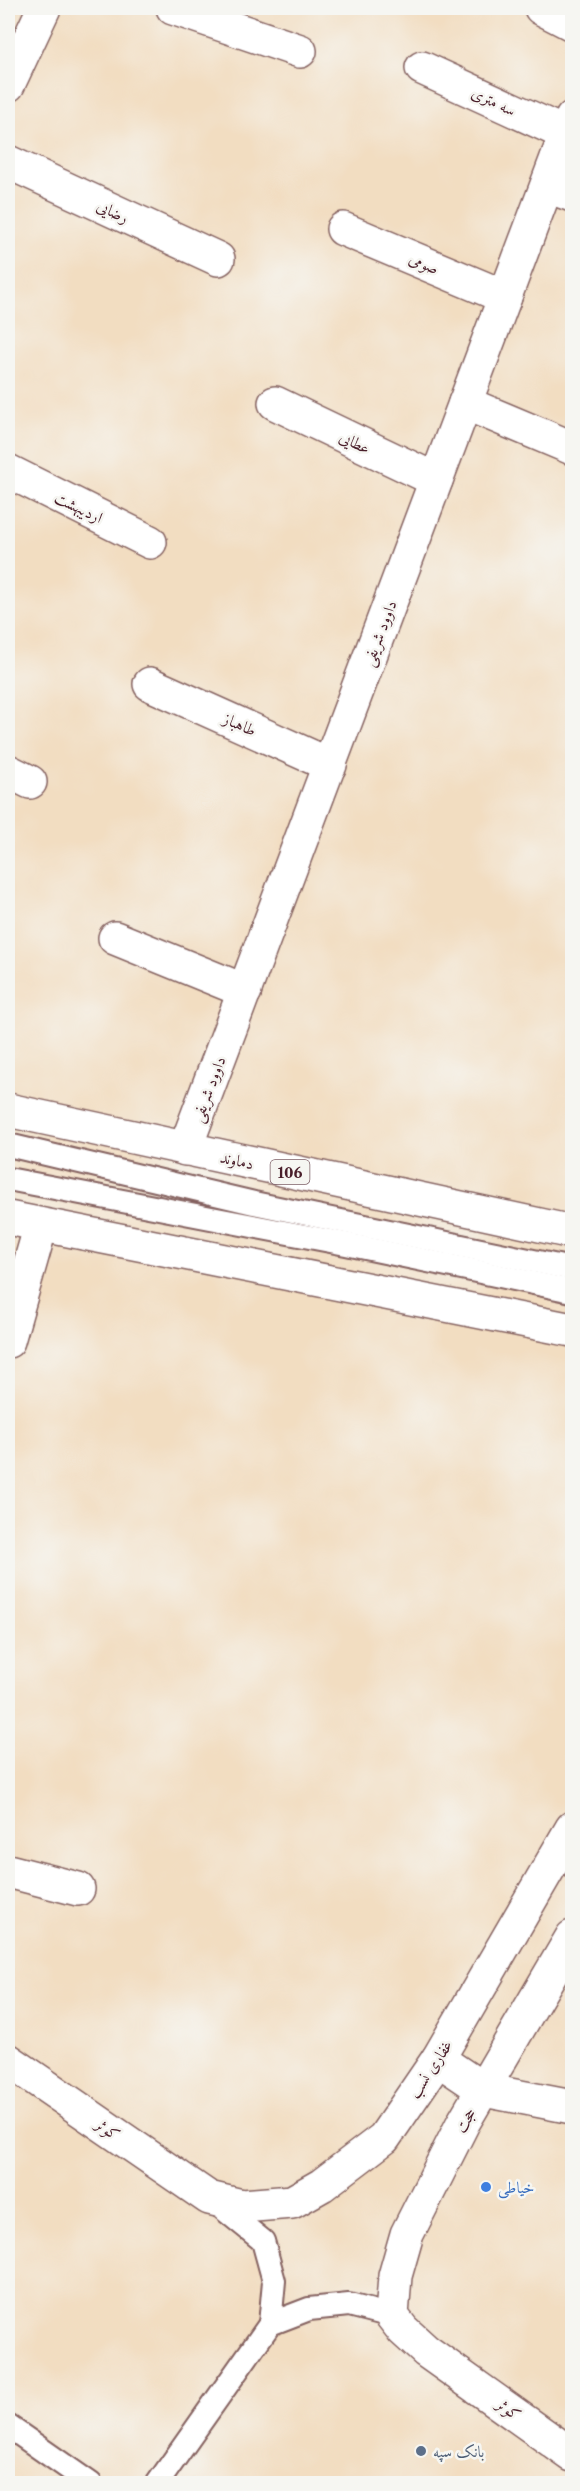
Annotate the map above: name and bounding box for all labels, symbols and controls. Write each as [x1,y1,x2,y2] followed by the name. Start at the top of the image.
[469,82,519,120] street label: سه متری
[93,195,132,228] street label: رضایی
[406,248,442,279] street label: صومی
[336,426,374,459] street label: عطایی
[51,487,106,528] street label: اردیبهشت
[357,597,403,669] street label: داوود شریفی
[219,707,260,740] street label: طاهباز
[186,1053,232,1125] street label: داوود شریفی
[218,1147,256,1173] street label: دماوند
[270,1160,310,1184] road number: 106
[404,2036,457,2103] street label: غفاری نسب
[450,2104,480,2136] street label: حجت
[90,2112,124,2145] street label: کوثر
[498,2177,534,2199] place label: خیاطی
[479,2180,493,2194] marker: خیاطی
[491,2392,525,2425] street label: کوثر
[433,2441,484,2463] place label: بانک سپه
[414,2444,428,2458] marker: بانک سپه

